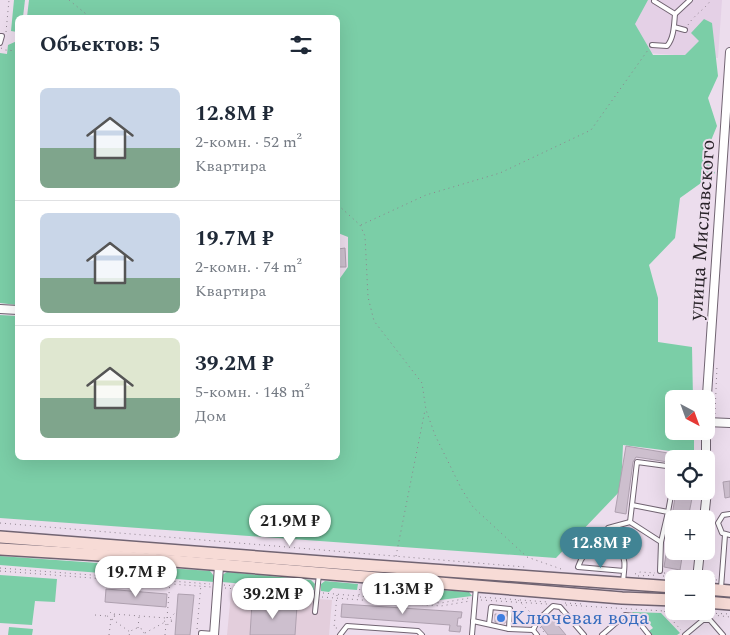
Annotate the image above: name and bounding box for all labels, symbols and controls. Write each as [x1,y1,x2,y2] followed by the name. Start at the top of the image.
[40,29,161,61] text: Объектов: 5
[287,31,315,59] icon: filters
[195,98,274,130] text: 12.8M ₽
[80,108,140,168] icon: home
[195,130,302,154] text: 2-комн. · 52 m²
[681,139,723,322] street label: улица Миславского
[195,154,266,178] text: Квартира
[195,223,274,255] text: 19.7M ₽
[80,233,140,293] icon: home
[195,255,302,279] text: 2-комн. · 74 m²
[195,279,266,303] text: Квартира
[195,348,274,380] text: 39.2M ₽
[80,358,140,418] icon: home
[195,380,310,404] text: 5-комн. · 148 m²
[665,390,715,440] north arrow
[665,390,715,620] map controls
[195,404,227,428] text: Дом
[665,450,715,500] button: locate
[244,504,336,547] pin: 21.9M ₽
[260,509,320,533] text: 21.9M ₽
[665,510,715,560] button: +
[555,526,647,569] pin: 12.8M ₽
[571,531,631,555] text: 12.8M ₽
[90,556,182,598] pin: 19.7M ₽
[106,560,166,584] text: 19.7M ₽
[665,570,715,620] button: −
[357,572,449,615] pin: 11.3M ₽
[373,577,433,601] text: 11.3M ₽
[227,578,319,620] pin: 39.2M ₽
[243,582,303,606] text: 39.2M ₽
[511,603,649,633] place label: Ключевая вода
[495,612,507,624] marker: Ключевая вода

